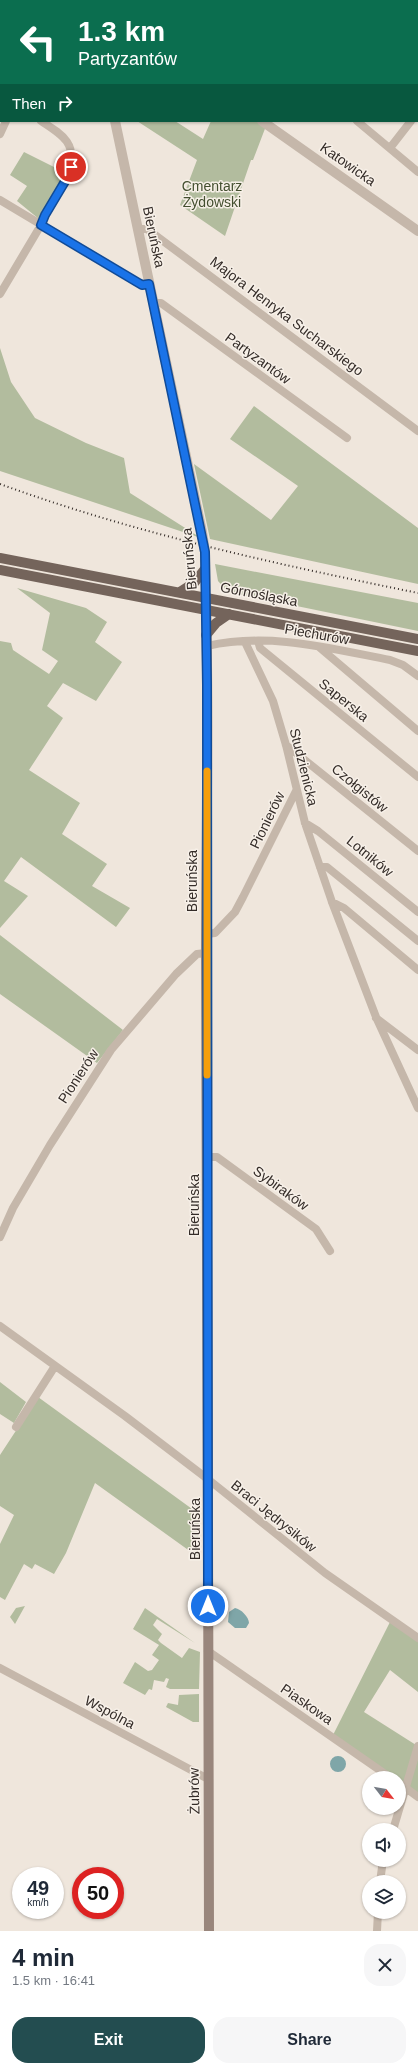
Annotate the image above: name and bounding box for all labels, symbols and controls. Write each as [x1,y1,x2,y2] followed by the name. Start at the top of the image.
[12,16,64,68] icon: left
[78,16,165,47] text: 1.3 km
[78,49,177,69] text: Partyzantów
[54,92,76,114] icon: right
[12,95,46,112] text: Then
[317,139,379,189] street label: Katowicka
[54,150,88,184] pin
[60,156,82,178] icon: arrive
[182,178,242,210] park label: Cmentarz Żydowski
[140,205,168,269] street label: Bieruńska
[207,253,367,379] street label: Majora Henryka Sucharskiego
[222,329,295,388] street label: Partyzantów
[178,527,200,591] street label: Bieruńska
[219,579,299,609] street label: Górnośląska
[283,620,351,648] street label: Piechurów
[316,675,372,725] street label: Saperska
[287,727,321,808] street label: Studzienicka
[329,760,392,816] street label: Czołgistów
[246,788,288,851] street label: Pionierów
[343,832,397,880] street label: Lotników
[184,850,200,912] street label: Bieruńska
[55,1045,102,1106] street label: Pionierów
[250,1163,313,1214] street label: Sybiraków
[186,1174,202,1236] street label: Bieruńska
[228,1477,321,1556] street label: Braci Jędrysików
[187,1498,203,1560] street label: Bieruńska
[187,1585,229,1627] position arrow
[278,1680,336,1728] street label: Piaskowa
[82,1692,138,1732] street label: Wspólna
[185,1767,202,1814] street label: Żubrów
[362,1771,406,1815] north arrow
[362,1771,406,1919] map controls
[362,1823,406,1867] button: sound
[72,1867,124,1919] speed limit sign: 50
[362,1875,406,1919] button: layers
[27,1877,49,1899] text: 49
[27,1897,49,1908] text: km/h
[12,1944,75,1971] text: 4 min
[364,1944,406,1986] button: close
[12,1973,95,1988] text: 1.5 km · 16:41
[12,2017,205,2063] button: Exit
[213,2017,406,2063] button: Share

